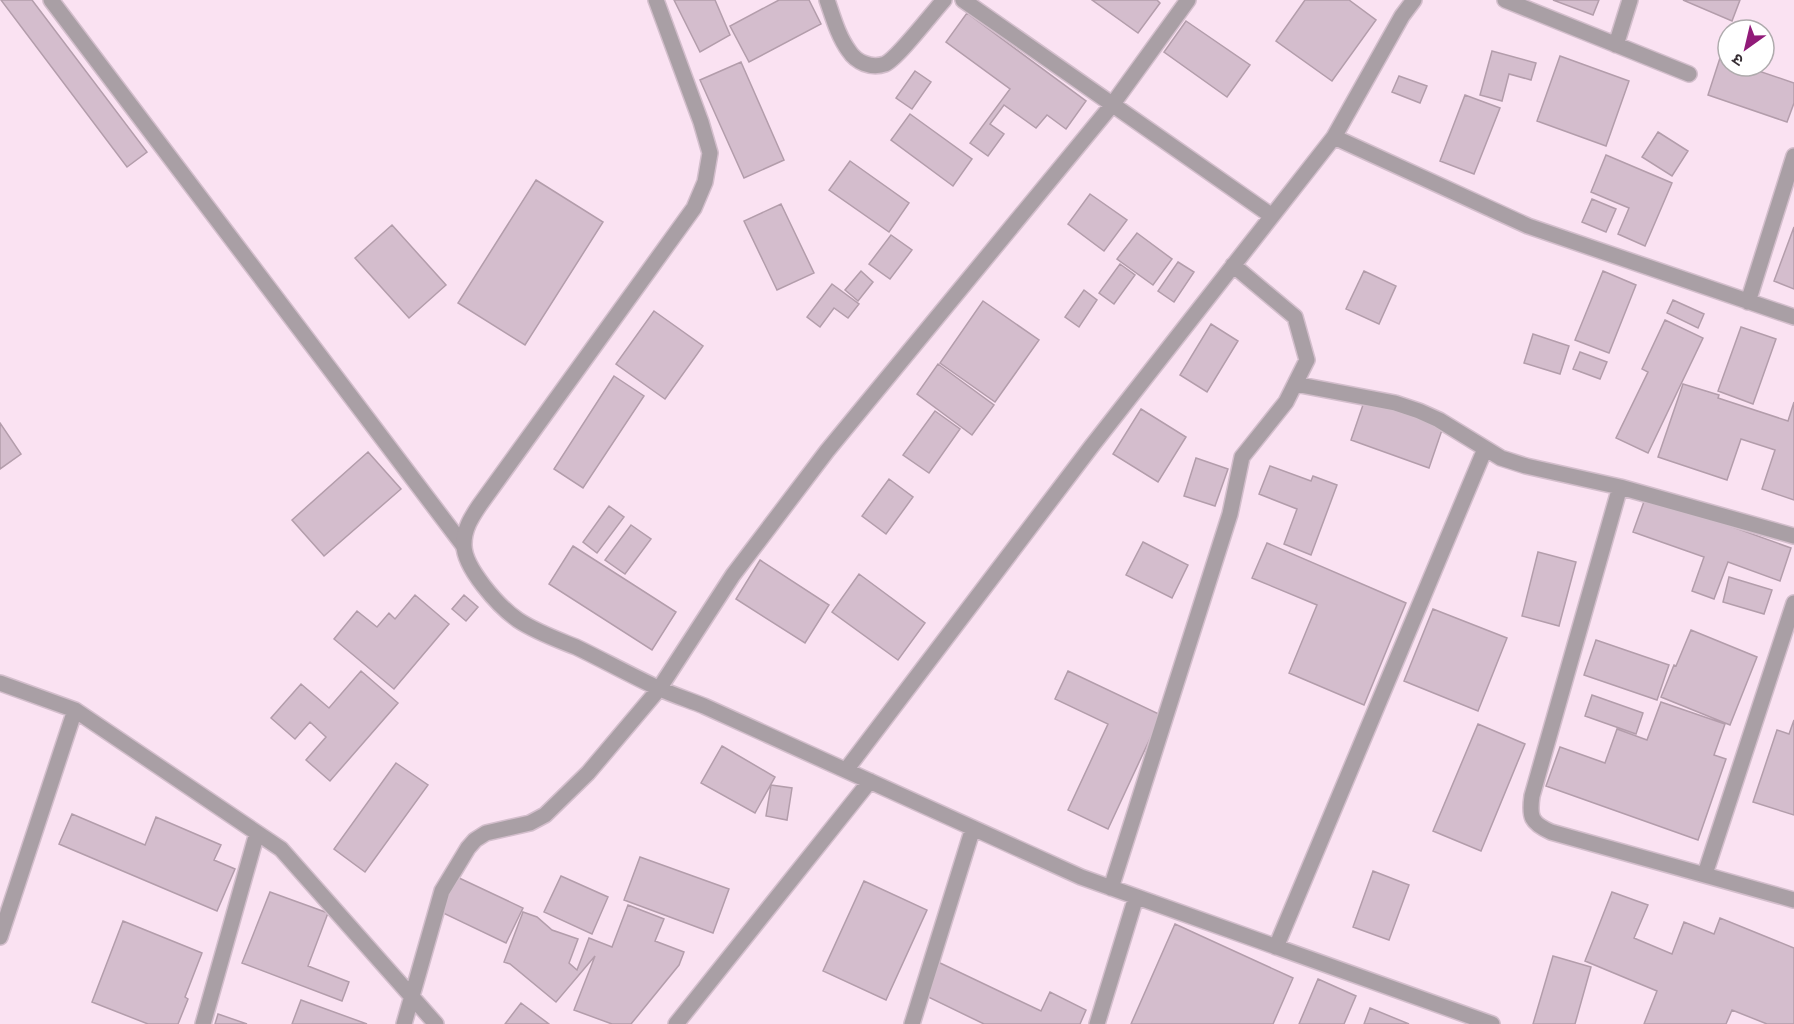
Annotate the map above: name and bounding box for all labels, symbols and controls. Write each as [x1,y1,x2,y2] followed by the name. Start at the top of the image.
[1716,18,1776,78] north arrow
[1728,49,1747,71] text: उ

